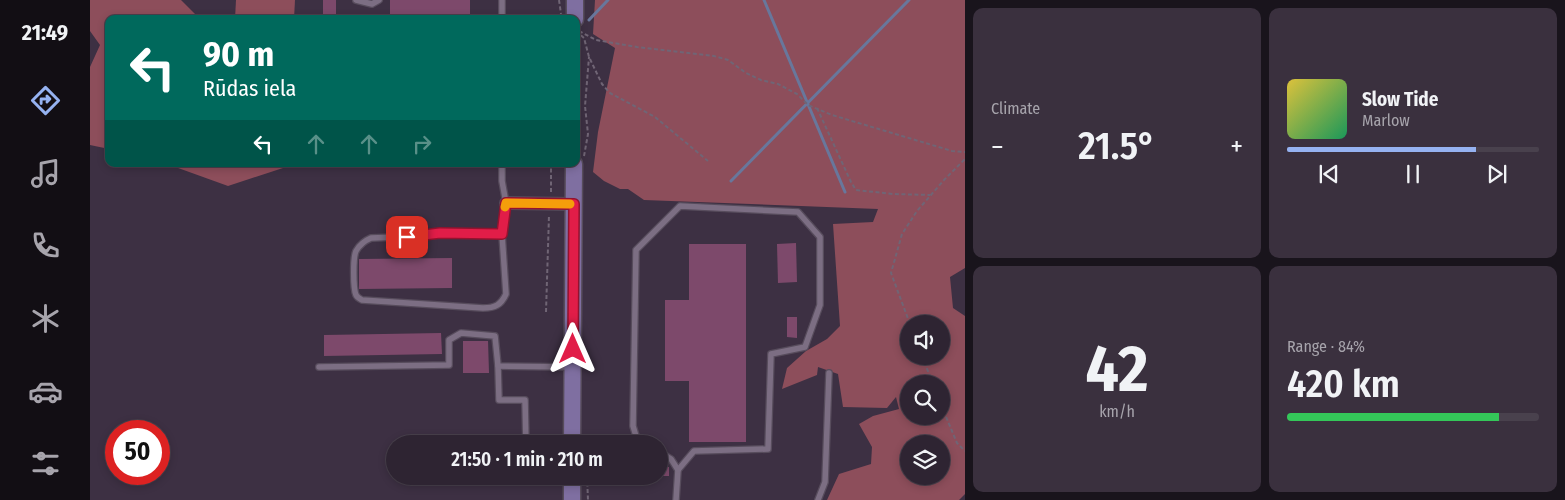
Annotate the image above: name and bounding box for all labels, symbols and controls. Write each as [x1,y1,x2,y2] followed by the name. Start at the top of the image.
[22,19,68,46] text: 21:49
[203,33,274,75] text: 90 m
[120,35,185,100] icon: left
[203,75,296,102] text: Rūdas iela
[28,83,63,118] icon: directions
[1362,88,1438,111] text: Slow Tide
[991,99,1040,118] text: Climate
[1362,111,1410,130] text: Marlow
[1078,123,1156,169] text: 21.5°
[249,130,277,158] icon: left
[302,130,330,158] icon: ahead
[355,130,383,158] icon: ahead
[408,130,436,158] icon: right
[991,130,1004,163] text: −
[1230,130,1243,163] text: +
[28,156,63,191] icon: music
[1315,160,1343,188] icon: previous
[1399,160,1427,188] icon: pause
[1483,160,1511,188] icon: next
[386,216,428,258] pin
[393,223,421,251] icon: arrive
[28,228,63,263] icon: phone
[28,301,63,336] icon: climate
[900,315,950,485] map controls
[900,315,950,365] button: sound
[546,322,598,374] position arrow
[1086,330,1148,408] text: 42
[1287,337,1365,356] text: Range · 84%
[1287,361,1400,407] text: 420 km
[28,374,63,409] icon: car
[900,375,950,425] button: search
[1099,402,1135,421] text: km/h
[105,420,170,485] speed limit sign: 50
[900,435,950,485] button: layers
[28,446,63,481] icon: filters
[451,448,603,471] text: 21:50 · 1 min · 210 m

